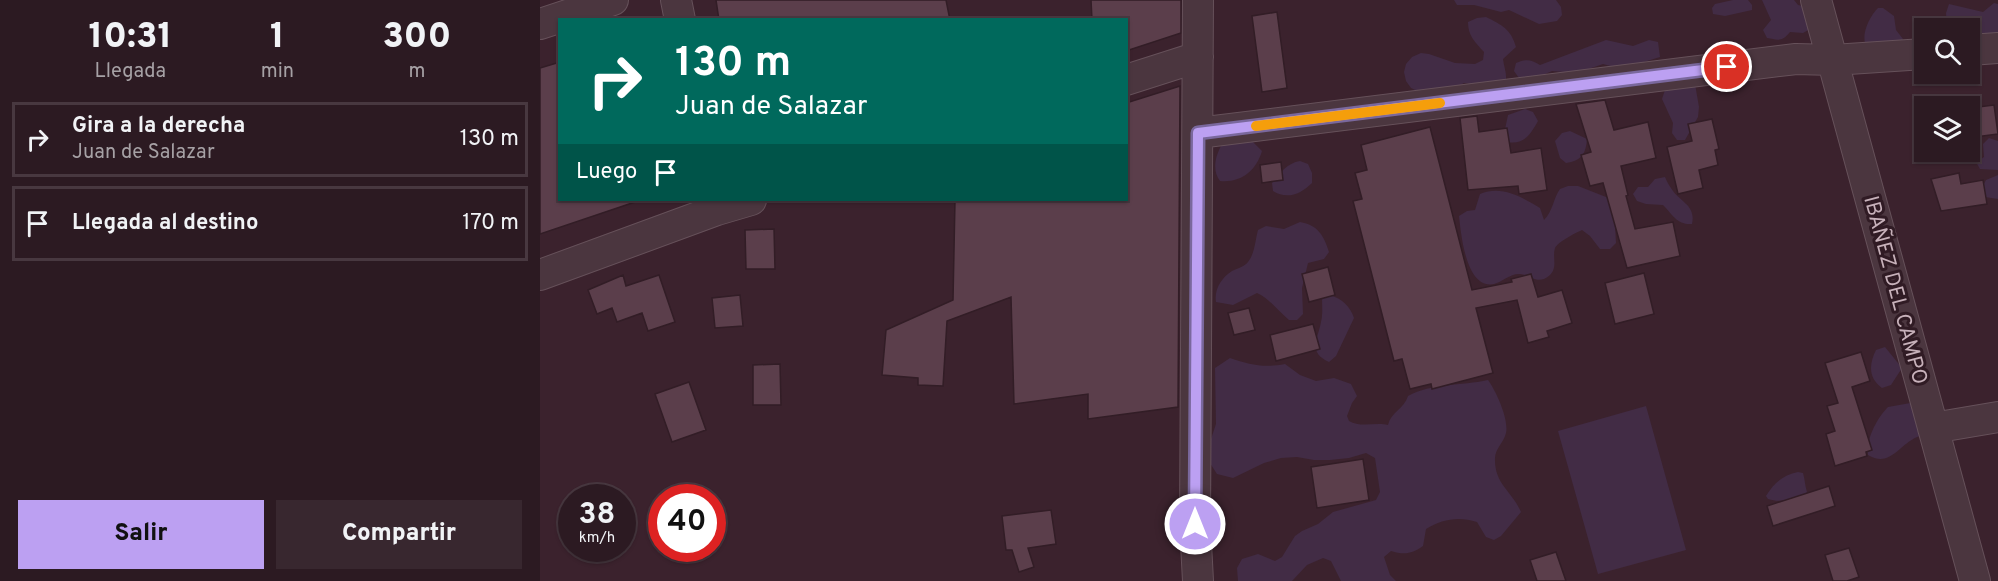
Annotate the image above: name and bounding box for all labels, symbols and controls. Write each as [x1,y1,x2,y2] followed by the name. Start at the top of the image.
[88,15,172,61] text: 10:31
[270,15,285,61] text: 1
[383,15,451,61] text: 300
[1914,18,1980,162] map controls
[1914,18,1980,84] button: search
[675,38,791,91] text: 130 m
[1701,41,1752,92] pin
[576,42,654,120] icon: right
[1710,50,1743,83] icon: arrive
[95,59,166,85] text: Llegada
[261,59,294,85] text: min
[409,59,425,85] text: m
[675,90,868,124] text: Juan de Salazar
[1914,96,1980,162] button: layers
[72,113,245,140] text: Gira a la derecha
[21,123,54,156] icon: right
[460,126,519,153] text: 130 m
[72,140,215,166] text: Juan de Salazar
[649,156,682,189] icon: arrive
[576,159,637,186] text: Luego
[1856,193,1933,388] street label: IBAÑEZ DEL CAMPO
[21,207,54,240] icon: arrive
[72,210,258,237] text: Llegada al destino
[462,210,519,237] text: 170 m
[648,484,726,562] speed limit sign: 40
[1163,492,1227,556] position arrow
[579,497,615,534] text: 38
[18,500,264,569] button: Salir
[276,500,522,569] button: Compartir
[579,529,615,548] text: km/h

